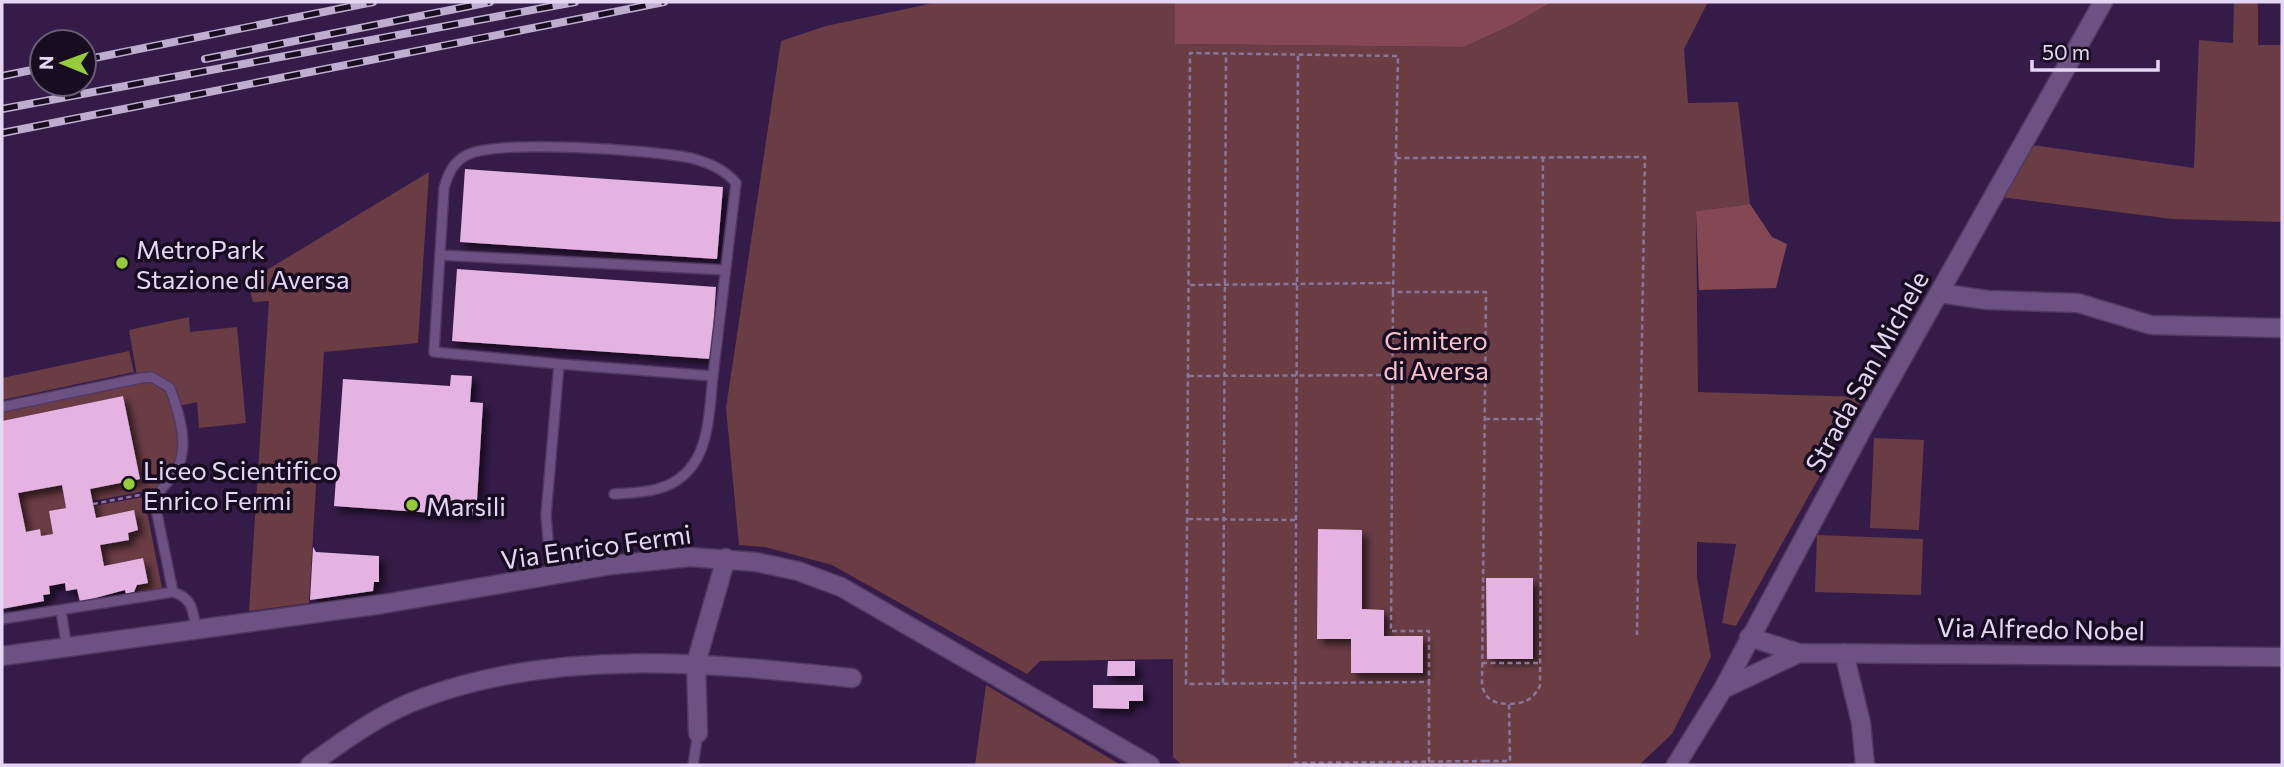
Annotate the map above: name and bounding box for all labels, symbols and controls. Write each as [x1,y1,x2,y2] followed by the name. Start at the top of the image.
[28,28,98,98] north arrow
[2032,28,2158,72] scale bar
[2042,39,2090,64] text: 50 m
[34,55,57,70] text: N
[136,233,350,294] place label: MetroPark Stazione di Aversa
[114,255,130,271] marker: MetroPark Stazione di Aversa
[1798,265,1934,477] street label: Strada San Michele
[1383,324,1489,385] park label: Cimitero di Aversa
[143,454,338,515] place label: Liceo Scientifico Enrico Fermi
[121,476,137,492] marker: Liceo Scientifico Enrico Fermi
[426,490,506,521] place label: Marsili
[404,497,420,513] marker: Marsili
[499,517,693,575] street label: Via Enrico Fermi
[1937,611,2145,645] street label: Via Alfredo Nobel

